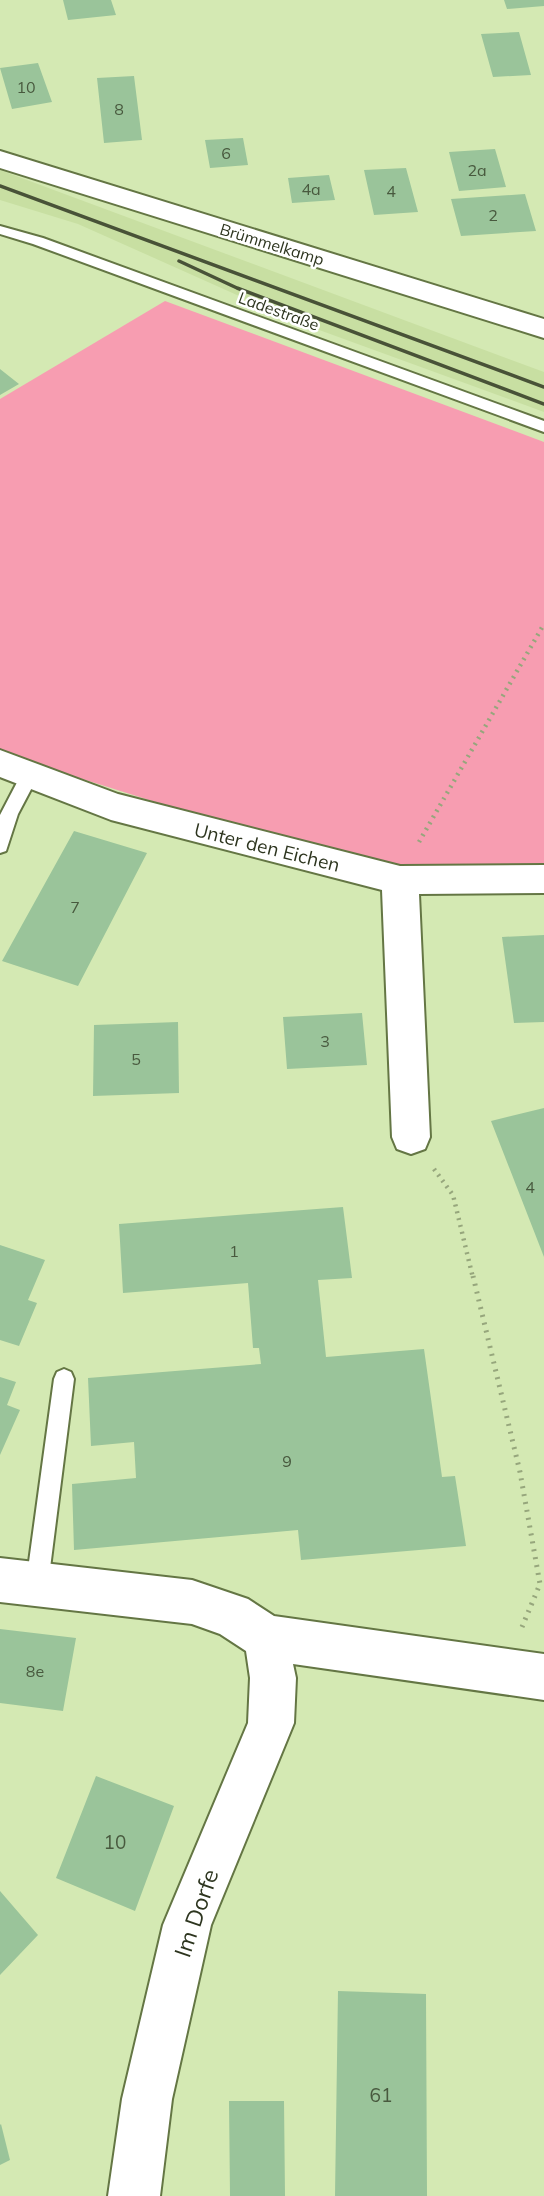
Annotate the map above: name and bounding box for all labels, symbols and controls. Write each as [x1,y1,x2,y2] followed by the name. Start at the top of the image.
[16,77,36,97] house number: 10
[114,99,124,119] house number: 8
[221,143,231,163] house number: 6
[467,160,487,180] house number: 2a
[301,179,321,199] house number: 4a
[386,181,396,201] house number: 4
[488,205,498,225] house number: 2
[217,219,327,269] street label: Brümmelkamp
[236,287,322,335] street label: Ladestraße
[192,817,342,877] street label: Unter den Eichen
[70,897,80,917] house number: 7
[320,1031,330,1051] house number: 3
[131,1049,141,1069] house number: 5
[525,1177,535,1197] house number: 4
[229,1241,239,1261] house number: 1
[282,1451,292,1471] house number: 9
[26,1661,44,1681] house number: 8e
[104,1830,126,1854] house number: 10
[167,1865,225,1961] street label: Im Dorfe
[370,2083,392,2107] house number: 61

